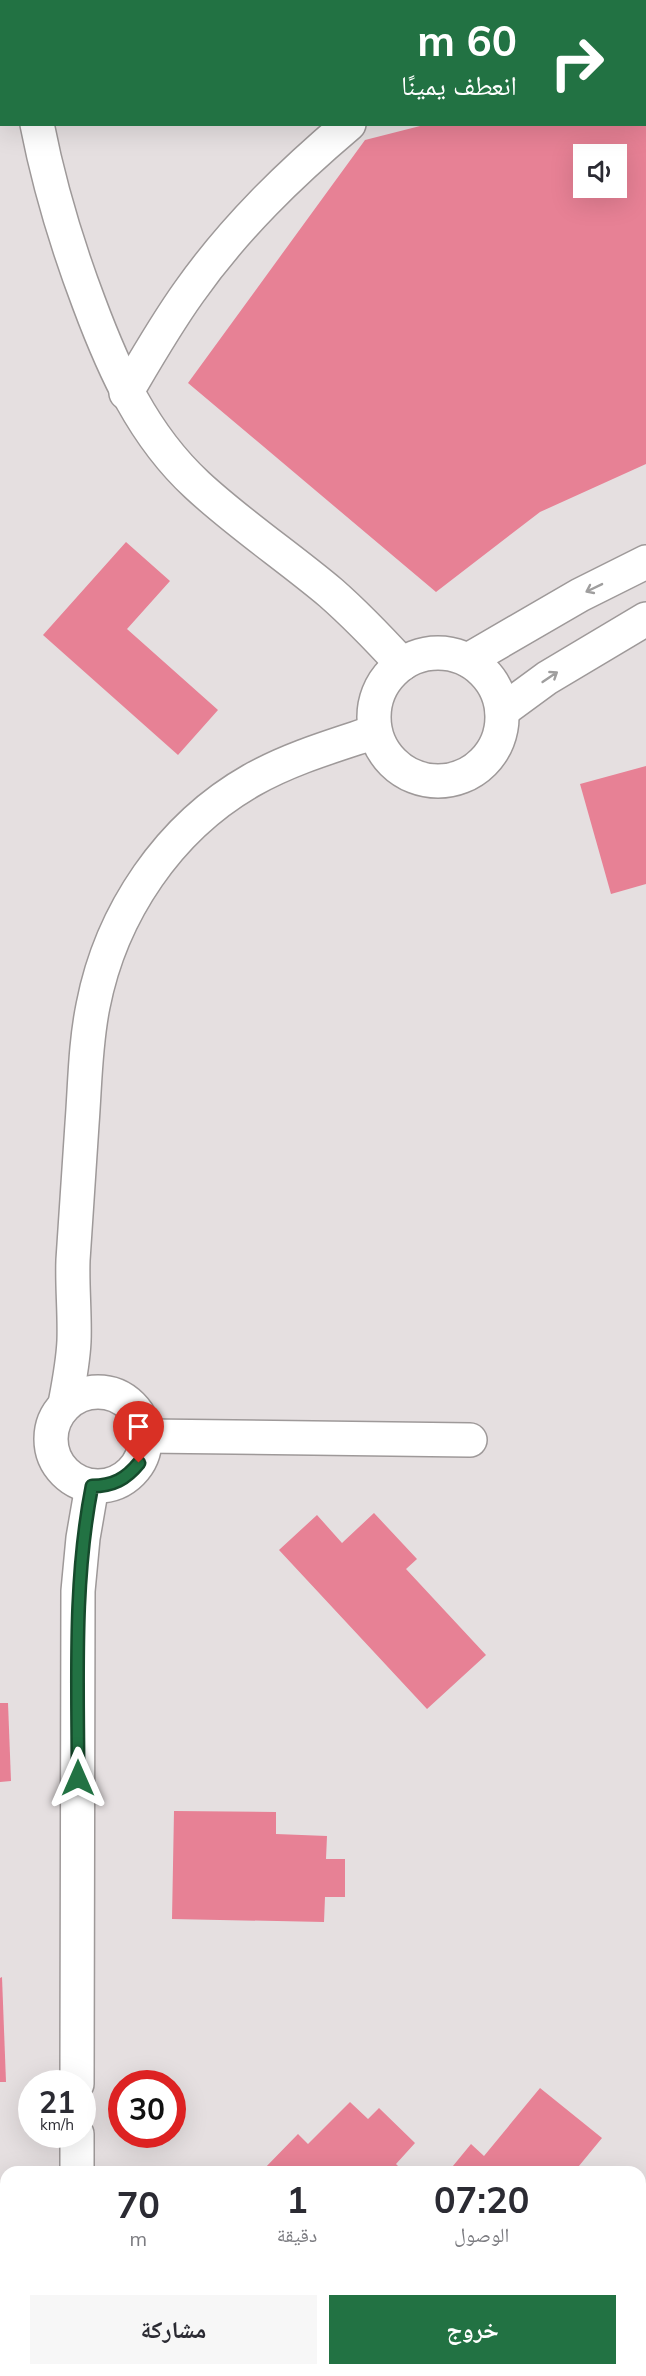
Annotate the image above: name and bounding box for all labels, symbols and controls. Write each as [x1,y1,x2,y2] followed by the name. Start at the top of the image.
[417,14,517,67] text: 60 m
[538,24,616,102] icon: right
[401,68,517,102] text: انعطف يمينًا
[573,144,627,198] map controls
[573,144,627,198] button: sound
[585,583,603,595] one-way arrow
[541,671,558,683] one-way arrow
[113,1401,164,1463] pin
[122,1410,155,1443] icon: arrive
[46,1746,110,1810] position arrow
[108,2070,186,2148] speed limit sign: 30
[39,2083,75,2121] text: 21
[40,2115,74,2134] text: km/h
[286,2177,308,2222] text: 1
[434,2177,529,2222] text: 07:20
[117,2182,160,2227] text: 70
[277,2222,317,2247] text: دقيقة
[454,2222,509,2247] text: الوصول
[130,2226,147,2251] text: m
[30,2295,317,2364] button: مشاركة
[329,2295,616,2364] button: خروج

